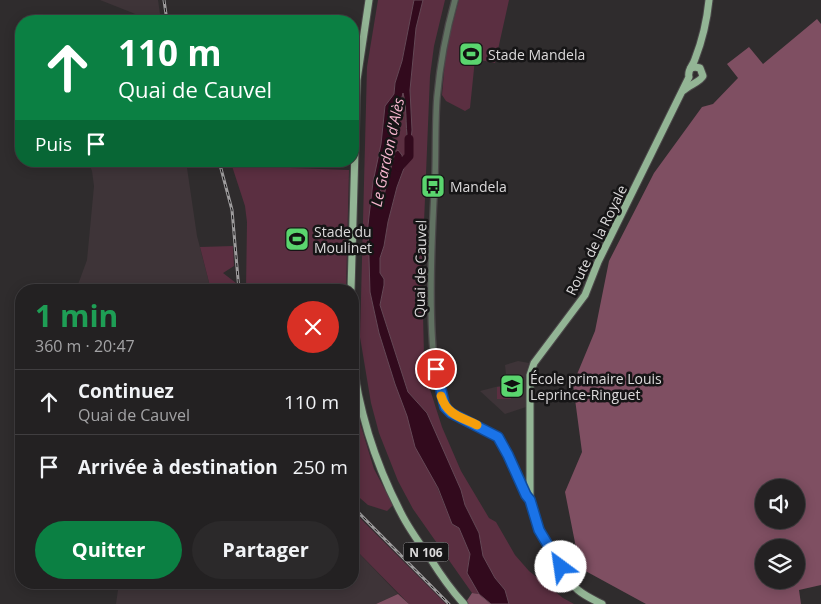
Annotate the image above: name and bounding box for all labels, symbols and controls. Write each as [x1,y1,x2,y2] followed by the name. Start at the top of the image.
[118,29,222,76] text: 110 m
[35,35,100,100] icon: ahead
[458,41,484,67] sports icon: Stade Mandela
[488,45,585,64] place label: Stade Mandela
[118,74,272,104] text: Quai de Cauvel
[366,95,408,208] water label: Le Gardon d'Alès
[82,130,110,158] icon: arrive
[35,131,72,157] text: Puis
[420,173,446,199] bus stop icon: Mandela
[450,177,507,196] place label: Mandela
[561,182,631,298] street label: Route de la Royale
[410,220,430,318] street label: Quai de Cauvel
[314,222,372,257] place label: Stade du Moulinet
[284,226,310,252] sports icon: Stade du Moulinet
[35,295,118,336] text: 1 min
[287,301,339,353] button: close
[35,335,135,357] text: 360 m · 20:47
[415,348,457,390] pin
[422,355,450,383] icon: arrive
[530,369,662,404] place label: École primaire Louis Leprince-Ringuet
[499,373,525,399] school or university icon: École primaire Louis Leprince-Ringuet
[78,378,174,404] text: Continuez
[35,388,63,416] icon: ahead
[284,389,339,415] text: 110 m
[78,404,190,426] text: Quai de Cauvel
[35,453,63,481] icon: arrive
[78,454,278,480] text: Arrivée à destination
[293,454,348,480] text: 250 m
[755,479,805,589] map controls
[755,479,805,529] button: sound
[35,521,182,579] button: Quitter
[192,521,339,579] button: Partager
[755,539,805,589] button: layers
[534,540,586,592] position arrow
[404,542,448,562] road number: N 106

